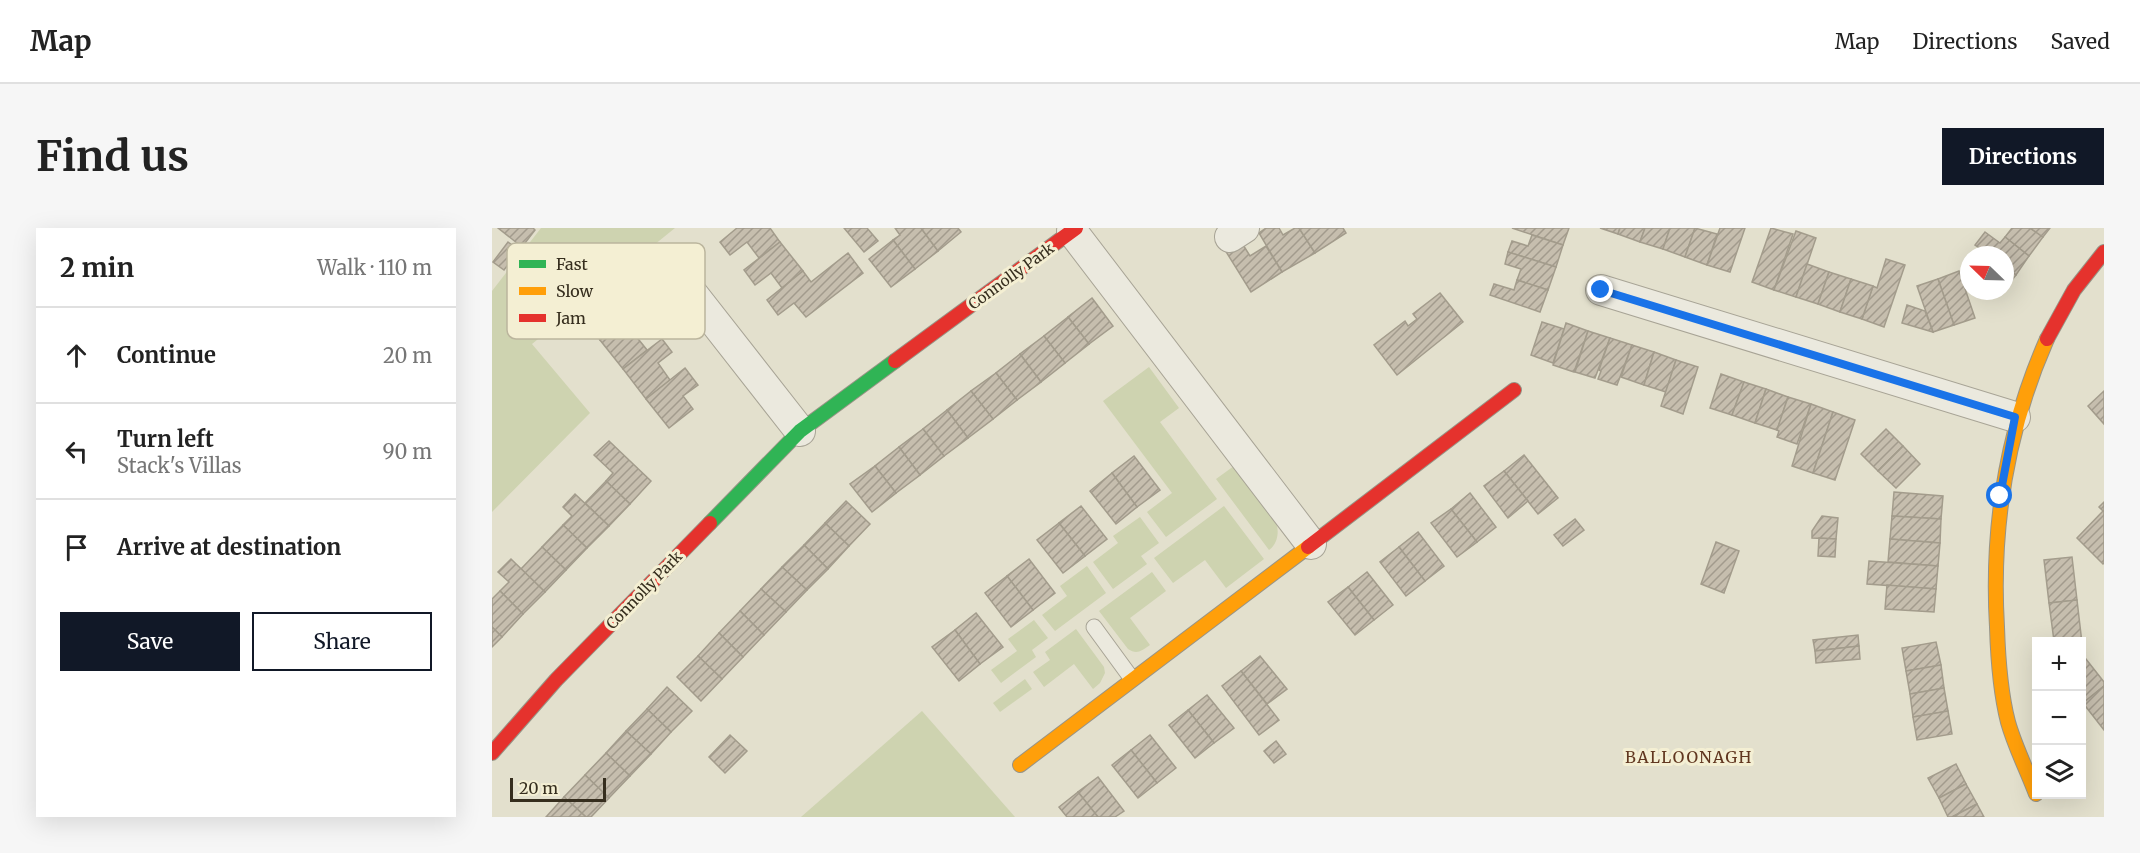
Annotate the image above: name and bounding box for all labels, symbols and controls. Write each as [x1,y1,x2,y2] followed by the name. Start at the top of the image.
[30,23,92,59] text: Map
[1835,28,1879,55] text: Map
[1912,28,2017,55] text: Directions
[2050,28,2110,55] text: Saved
[1942,128,2104,185] button: Directions
[36,130,189,182] text: Find us
[964,238,1058,314] street label: Connolly Park
[507,243,705,339] legend
[1960,246,2014,300] north arrow
[60,251,134,284] text: 2 min
[556,254,589,274] text: Fast
[317,255,432,280] text: Walk · 110 m
[1587,276,1613,302] route end
[556,281,594,301] text: Slow
[555,308,586,328] text: Jam
[60,339,93,372] icon: ahead
[117,341,216,369] text: Continue
[383,343,432,368] text: 20 m
[117,425,214,453] text: Turn left
[60,435,93,468] icon: left
[382,439,432,464] text: 90 m
[117,453,242,478] text: Stack's Villas
[1986,482,2012,508] route start
[60,531,93,564] icon: arrive
[117,533,341,561] text: Arrive at destination
[602,547,686,633] street label: Connolly Park
[60,612,240,671] button: Save
[252,612,432,671] button: Share
[2032,637,2086,799] map controls
[2032,637,2086,691] button: +
[2032,691,2086,745] button: −
[2032,745,2086,799] button: layers
[1625,747,1753,767] district label: BALLOONAGH
[510,775,606,802] scale bar
[519,778,558,798] text: 20 m

